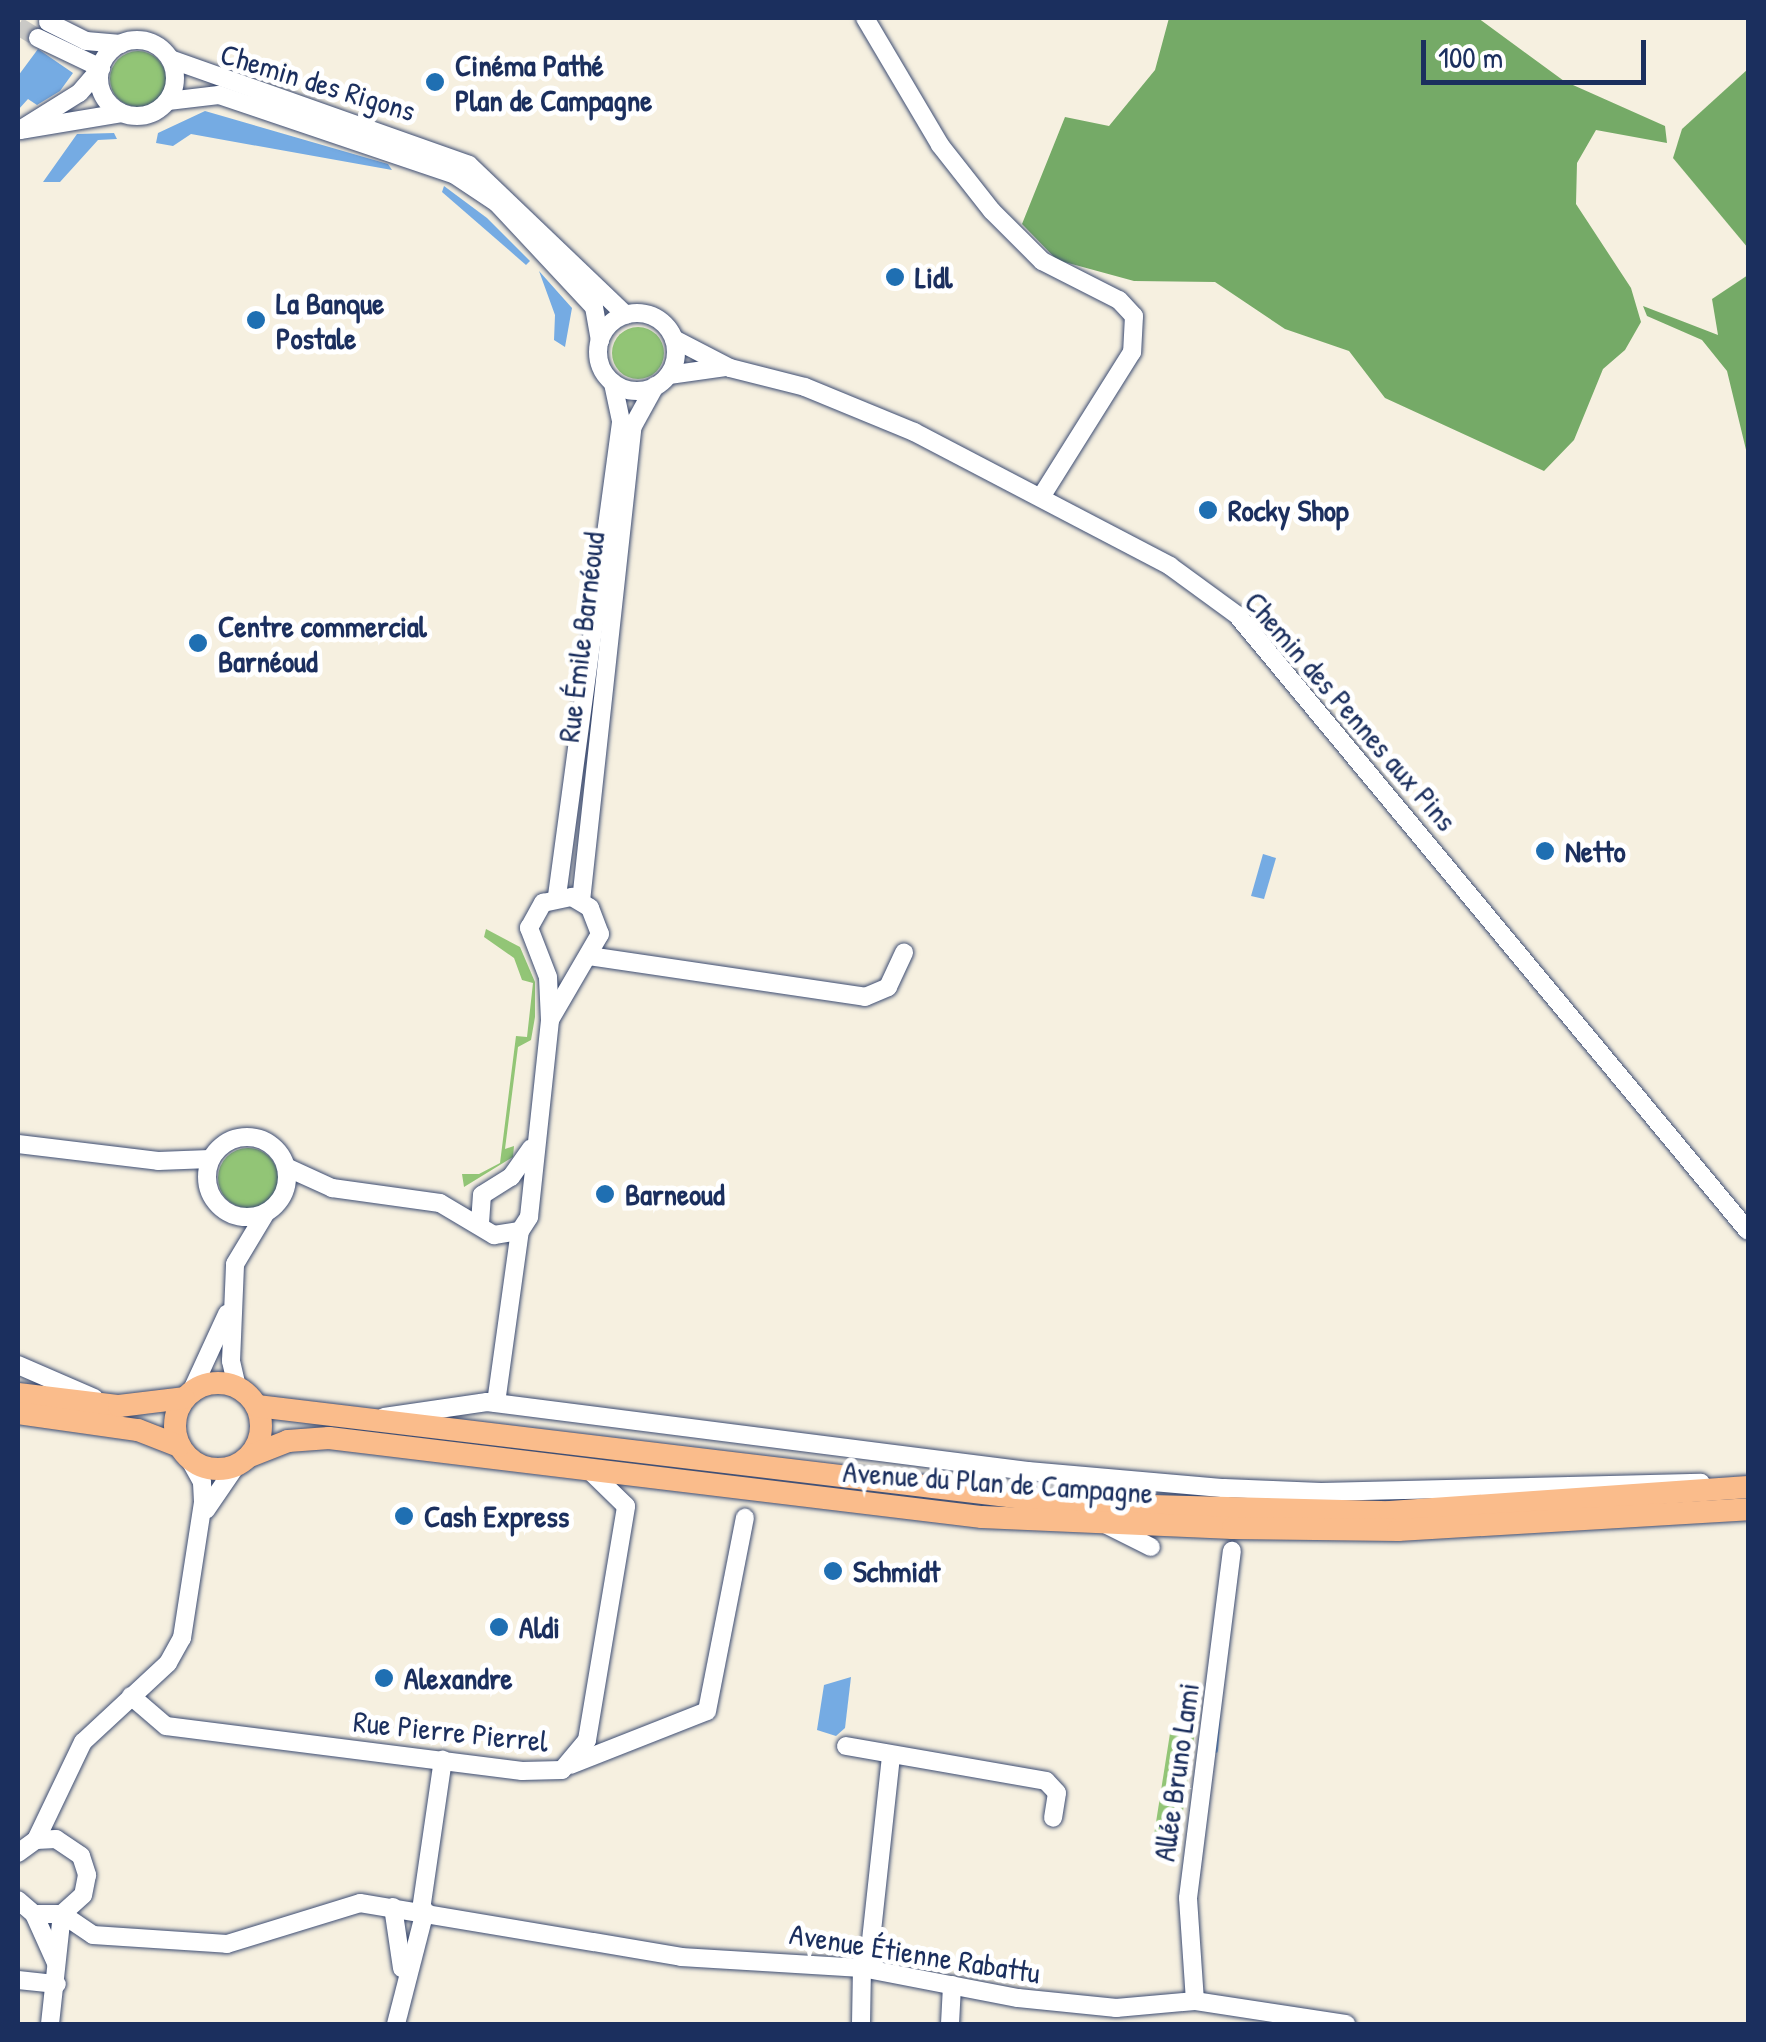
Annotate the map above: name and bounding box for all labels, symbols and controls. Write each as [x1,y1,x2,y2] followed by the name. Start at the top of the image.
[1426,20,1651,82] scale bar
[216,35,420,129] street label: Chemin des Rigons
[1438,37,1503,77] text: 100 m
[455,47,652,118] place label: Cinéma Pathé Plan de Campagne
[424,71,446,93] marker: Cinéma Pathé Plan de Campagne
[915,259,953,295] place label: Lidl
[884,266,906,288] marker: Lidl
[276,285,384,356] place label: La Banque Postale
[245,309,267,331] marker: La Banque Postale
[1228,492,1349,528] place label: Rocky Shop
[1197,499,1219,521] marker: Rocky Shop
[550,530,612,744] street label: Rue Émile Barnéoud
[1237,584,1465,838] street label: Chemin des Pennes aux Pins
[218,608,427,678] place label: Centre commercial Barnéoud
[187,632,209,654] marker: Centre commercial Barnéoud
[1565,833,1626,869] place label: Netto
[1534,840,1556,862] marker: Netto
[625,1176,725,1212] place label: Barneoud
[594,1183,616,1205] marker: Barneoud
[842,1453,1154,1511] street label: Avenue du Plan de Campagne
[424,1498,569,1534] place label: Cash Express
[393,1505,415,1527] marker: Cash Express
[853,1553,940,1589] place label: Schmidt
[822,1560,844,1582] marker: Schmidt
[519,1609,560,1645] place label: Aldi
[488,1616,510,1638] marker: Aldi
[404,1660,513,1696] place label: Alexandre
[373,1667,395,1689] marker: Alexandre
[1146,1681,1206,1863] street label: Allée Bruno Lami
[352,1703,550,1759] street label: Rue Pierre Pierrel
[787,1915,1043,1991] street label: Avenue Étienne Rabattu

